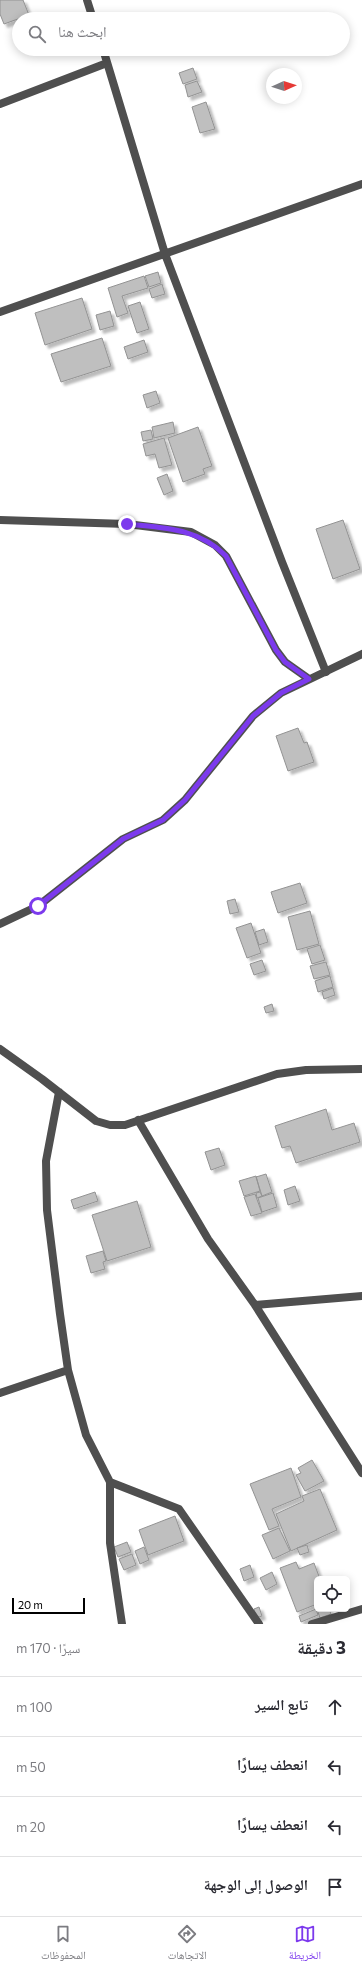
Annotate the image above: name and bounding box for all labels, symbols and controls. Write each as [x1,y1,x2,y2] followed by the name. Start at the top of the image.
[12,12,350,56] search box
[58,22,107,40] text: ابحث هنا
[26,23,48,45] icon: search
[266,68,302,104] north arrow
[118,515,136,533] route end
[29,897,47,915] route start
[314,1576,350,1612] map controls
[314,1576,350,1612] button: locate
[12,1596,85,1615] scale bar
[18,1598,43,1611] text: 20 m
[297,1637,346,1658] text: 3 دقيقة
[16,1640,80,1656] text: سيرًا · 170 m
[255,1695,308,1713] text: تابع السير
[324,1696,346,1718] icon: ahead
[16,1699,52,1715] text: 100 m
[237,1755,308,1773] text: انعطف يسارًا
[324,1756,346,1778] icon: left
[16,1759,46,1775] text: 50 m
[237,1815,308,1833] text: انعطف يسارًا
[324,1816,346,1838] icon: left
[16,1819,46,1835] text: 20 m
[204,1875,308,1893] text: الوصول إلى الوجهة
[324,1876,346,1898] icon: arrive
[41,1923,86,1966] tab: المحفوظات
[168,1923,207,1966] tab: الاتجاهات
[289,1923,321,1966] tab: الخريطة

